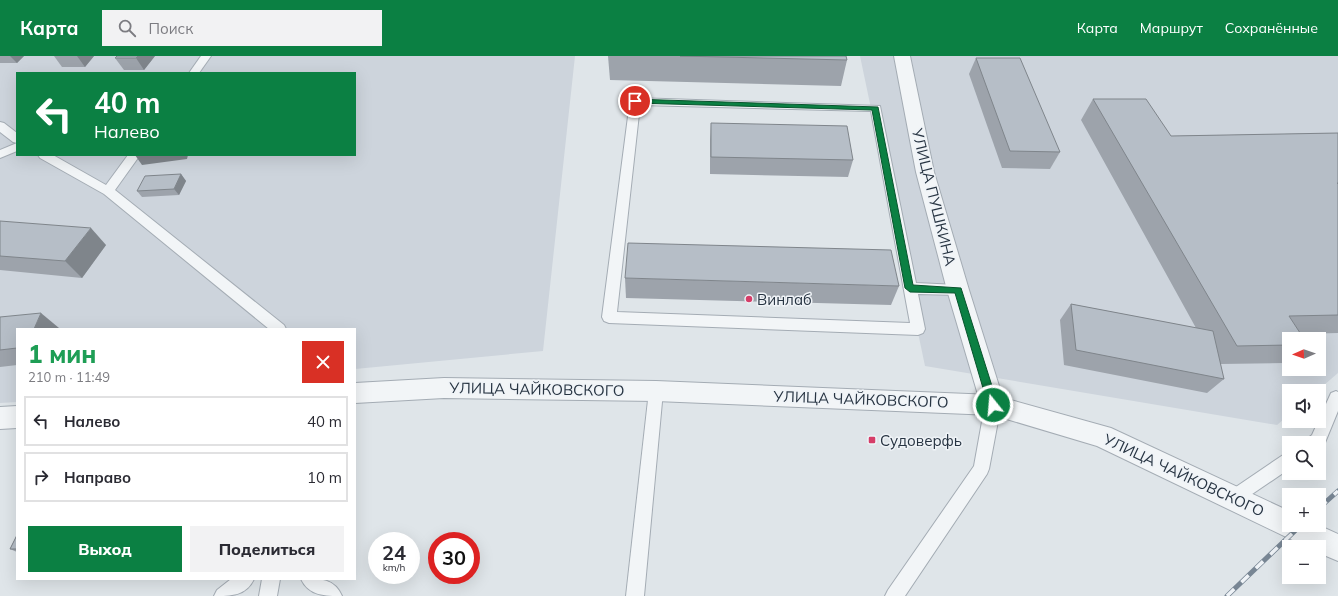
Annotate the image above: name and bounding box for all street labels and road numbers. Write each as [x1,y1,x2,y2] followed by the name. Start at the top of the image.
[908,125,960,268] street label: УЛИЦА ПУШКИНА
[448,378,625,400] street label: УЛИЦА ЧАЙКОВСКОГО
[772,386,949,412] street label: УЛИЦА ЧАЙКОВСКОГО
[1100,429,1267,521] street label: УЛИЦА ЧАЙКОВСКОГО

